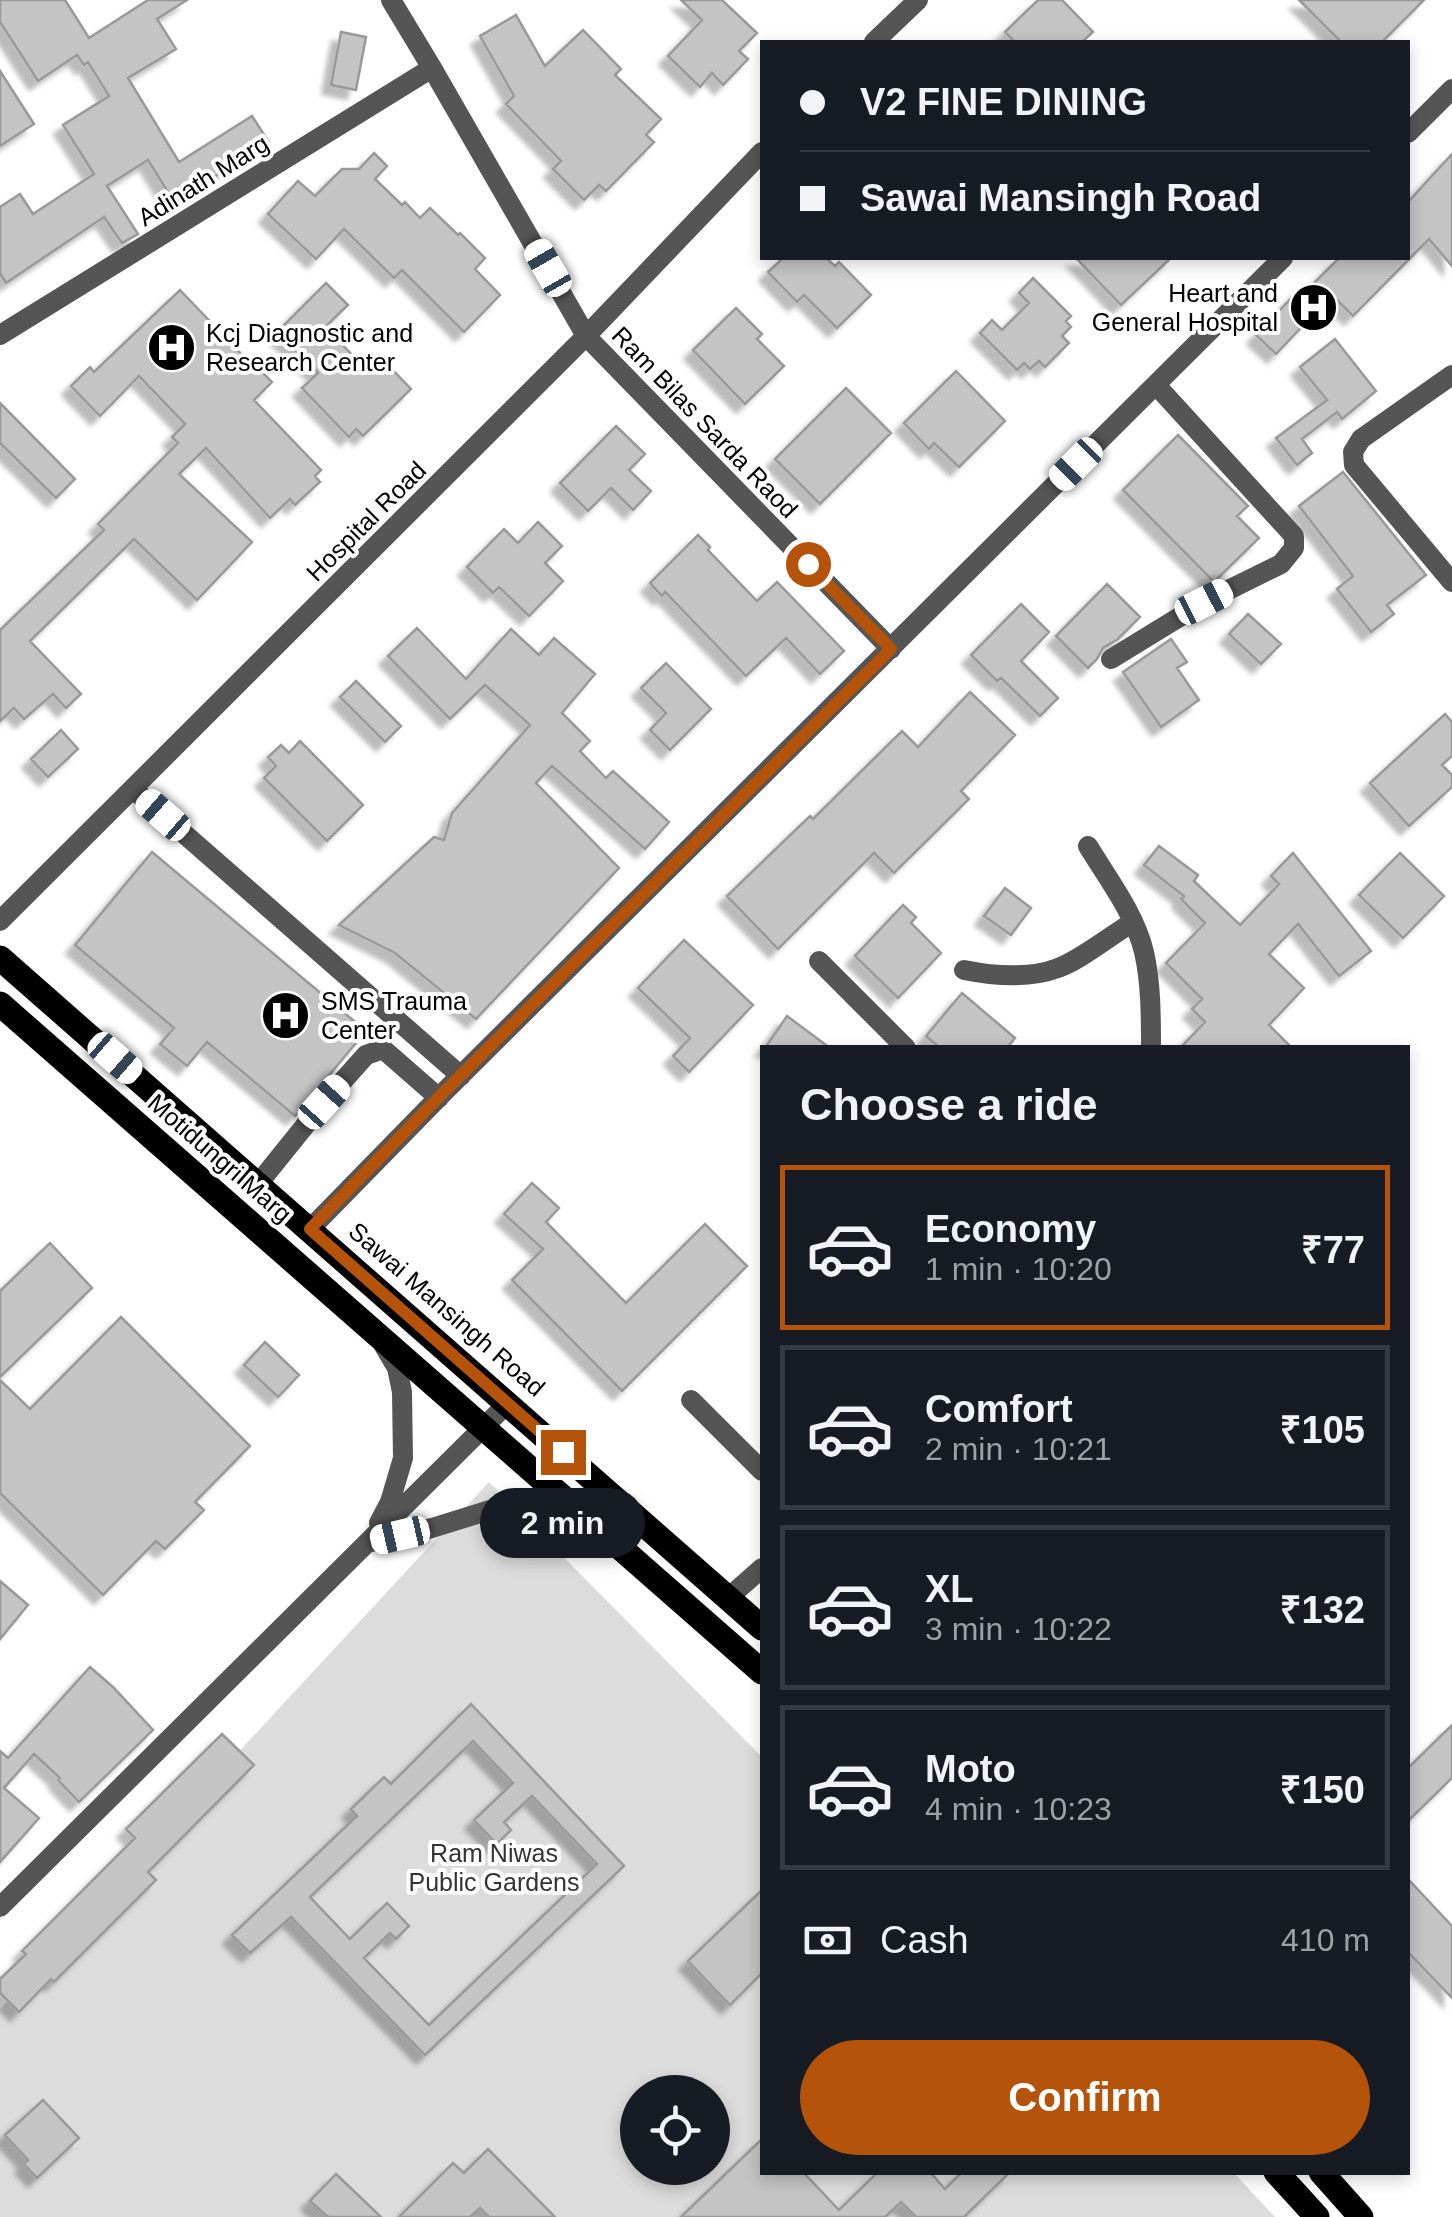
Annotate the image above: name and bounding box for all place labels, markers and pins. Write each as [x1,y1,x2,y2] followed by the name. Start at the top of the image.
[1092,279,1278,336] place label: Heart and General Hospital
[1287,281,1339,333] hospital icon: Heart and General Hospital
[206,319,413,376] place label: Kcj Diagnostic and Research Center
[145,321,197,373] hospital icon: Kcj Diagnostic and Research Center
[321,987,467,1044] place label: SMS Trauma Center
[260,989,312,1041] hospital icon: SMS Trauma Center

